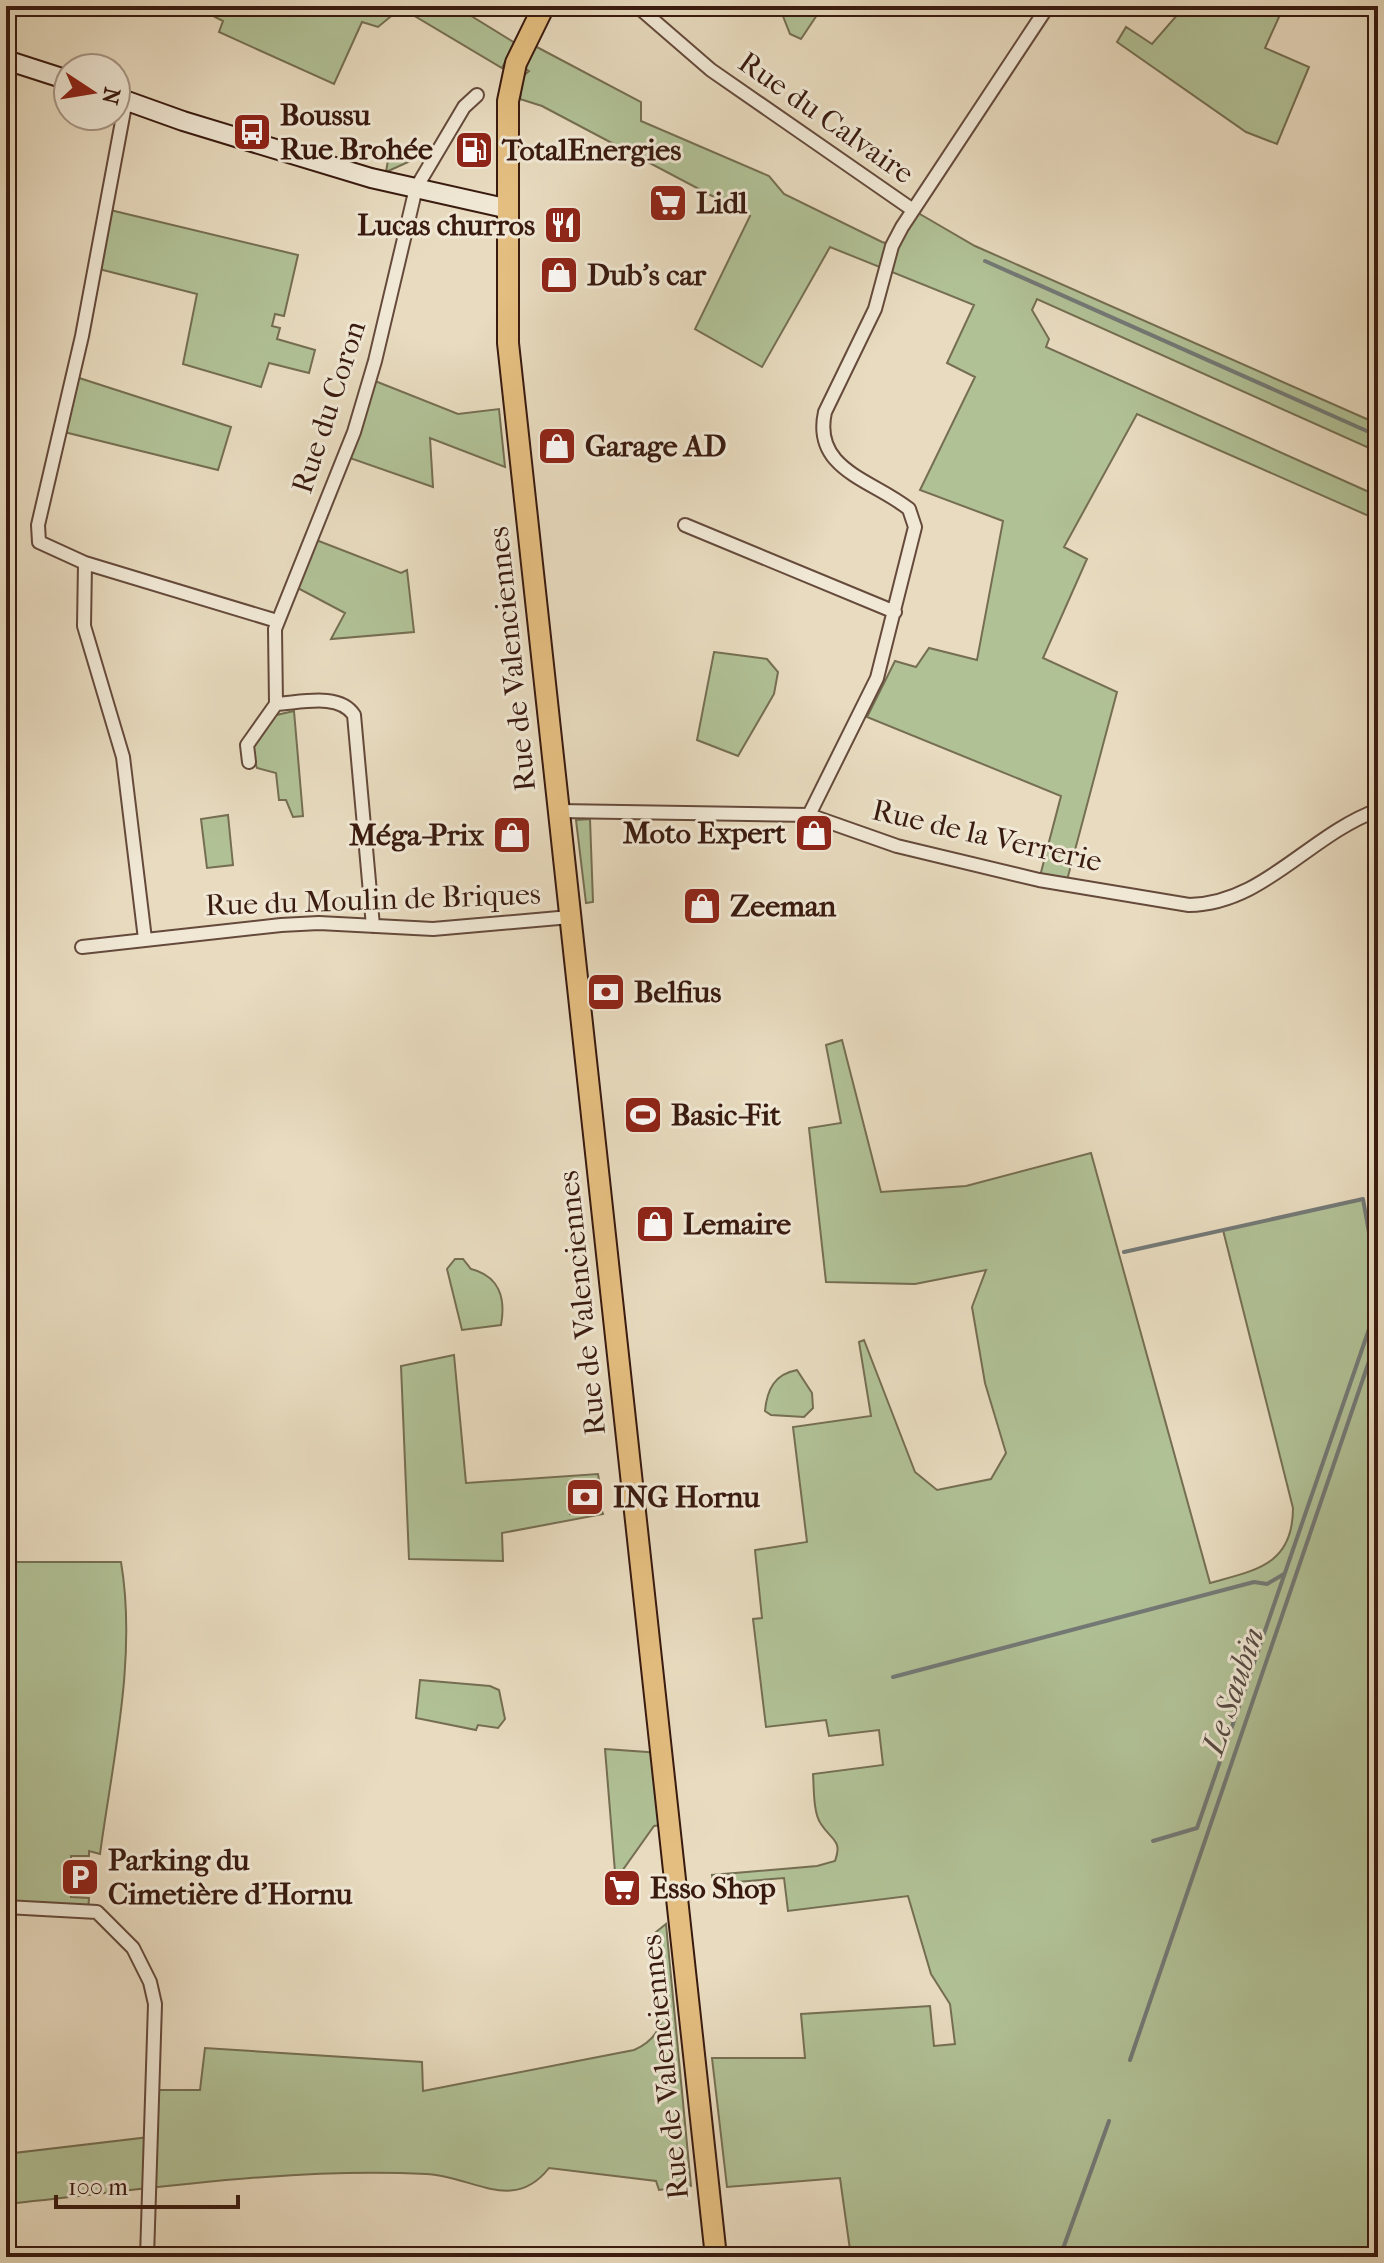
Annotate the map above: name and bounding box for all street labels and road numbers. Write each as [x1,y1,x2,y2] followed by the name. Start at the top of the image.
[732,45,921,191] street label: Rue du Calvaire
[285,316,374,498] street label: Rue du Coron
[481,525,543,793] street label: Rue de Valenciennes
[869,793,1105,879] street label: Rue de la Verrerie
[205,877,541,923] street label: Rue du Moulin de Briques
[551,1169,613,1437] street label: Rue de Valenciennes
[634,1933,696,2201] street label: Rue de Valenciennes

